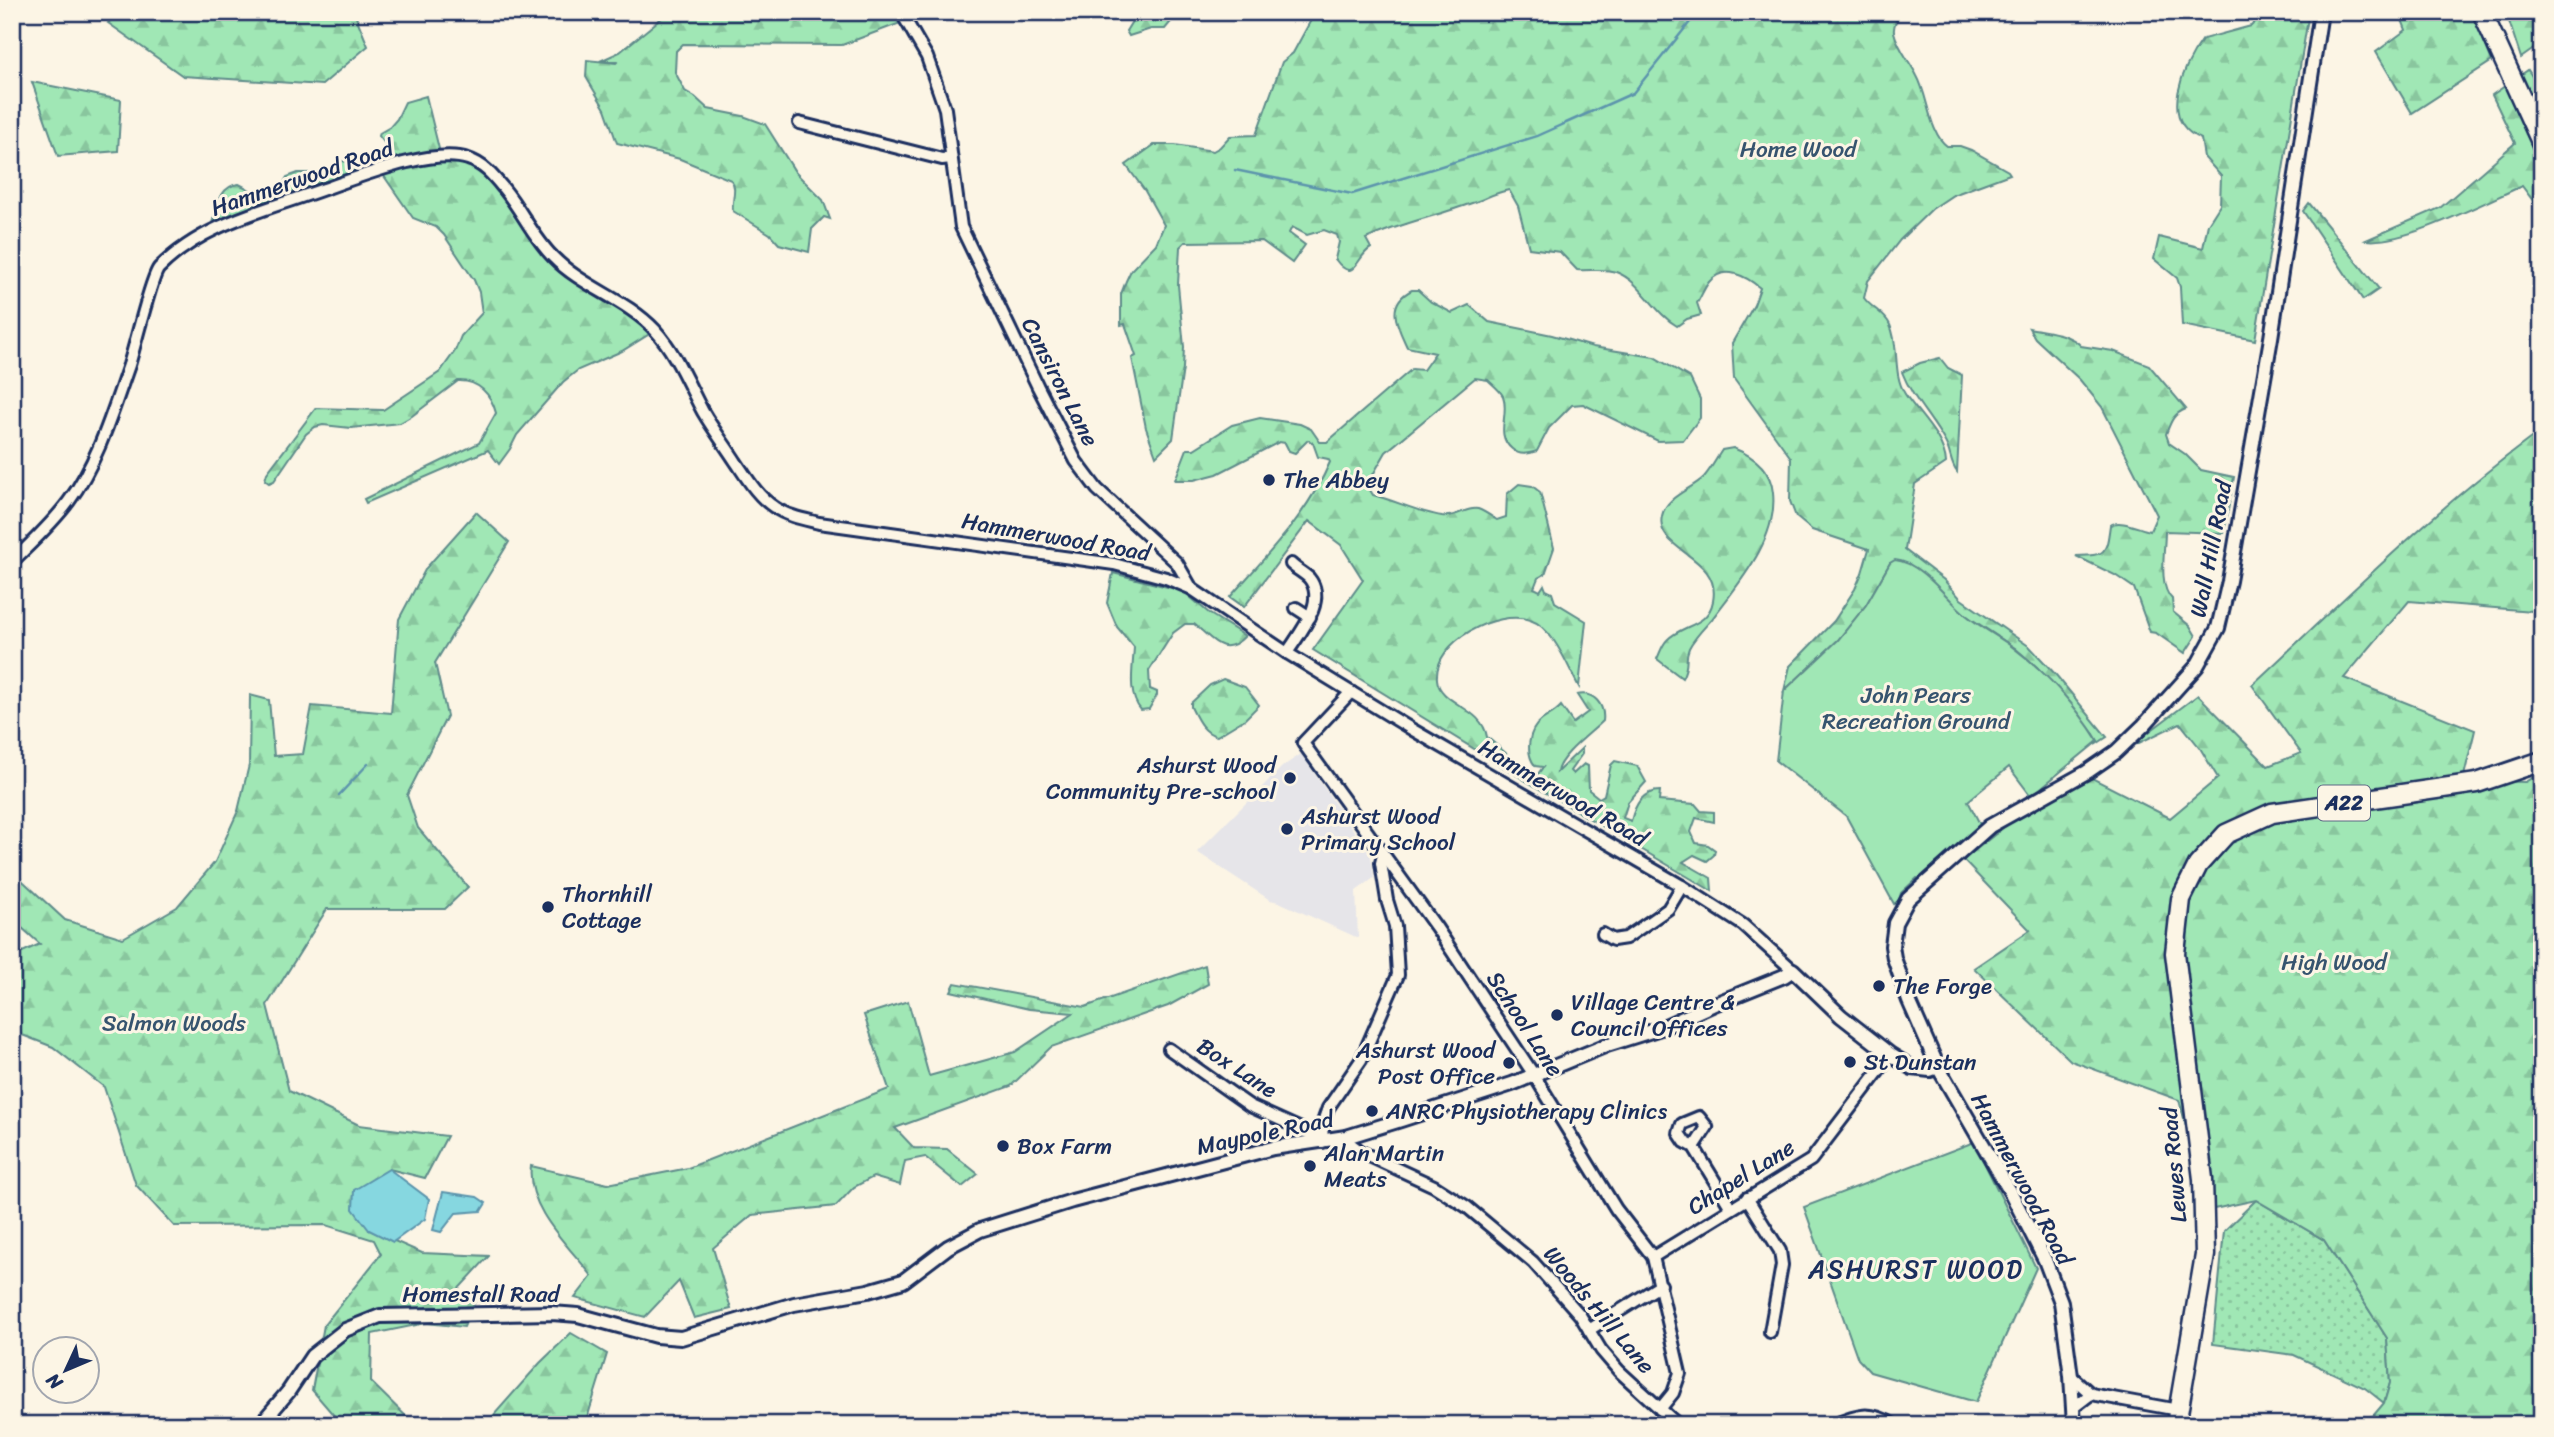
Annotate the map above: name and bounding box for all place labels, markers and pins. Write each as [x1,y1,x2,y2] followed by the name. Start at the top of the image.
[1283,460,1389,501] place label: The Abbey
[1261,472,1277,488] marker: The Abbey
[1046,745,1278,812] place label: Ashurst Wood Community Pre-school
[1282,770,1298,786] marker: Ashurst Wood Community Pre-school
[1300,796,1456,863] place label: Ashurst Wood Primary School
[1279,821,1295,837] marker: Ashurst Wood Primary School
[562,874,652,941] place label: Thornhill Cottage
[540,899,556,915] marker: Thornhill Cottage
[1893,966,1992,1007] place label: The Forge
[1871,978,1887,994] marker: The Forge
[1571,982,1735,1049] place label: Village Centre & Council Offices
[1549,1007,1565,1023] marker: Village Centre & Council Offices
[1355,1030,1497,1097] place label: Ashurst Wood Post Office
[1864,1042,1976,1083] place label: St Dunstan
[1842,1054,1858,1070] marker: St Dunstan
[1501,1055,1517,1071] marker: Ashurst Wood Post Office
[1385,1091,1668,1132] place label: ANRC Physiotherapy Clinics
[1364,1103,1380,1119] marker: ANRC Physiotherapy Clinics
[1017,1126,1112,1167] place label: Box Farm
[1323,1133,1444,1200] place label: Alan Martin Meats
[995,1138,1011,1154] marker: Box Farm
[1302,1158,1318,1174] marker: Alan Martin Meats

